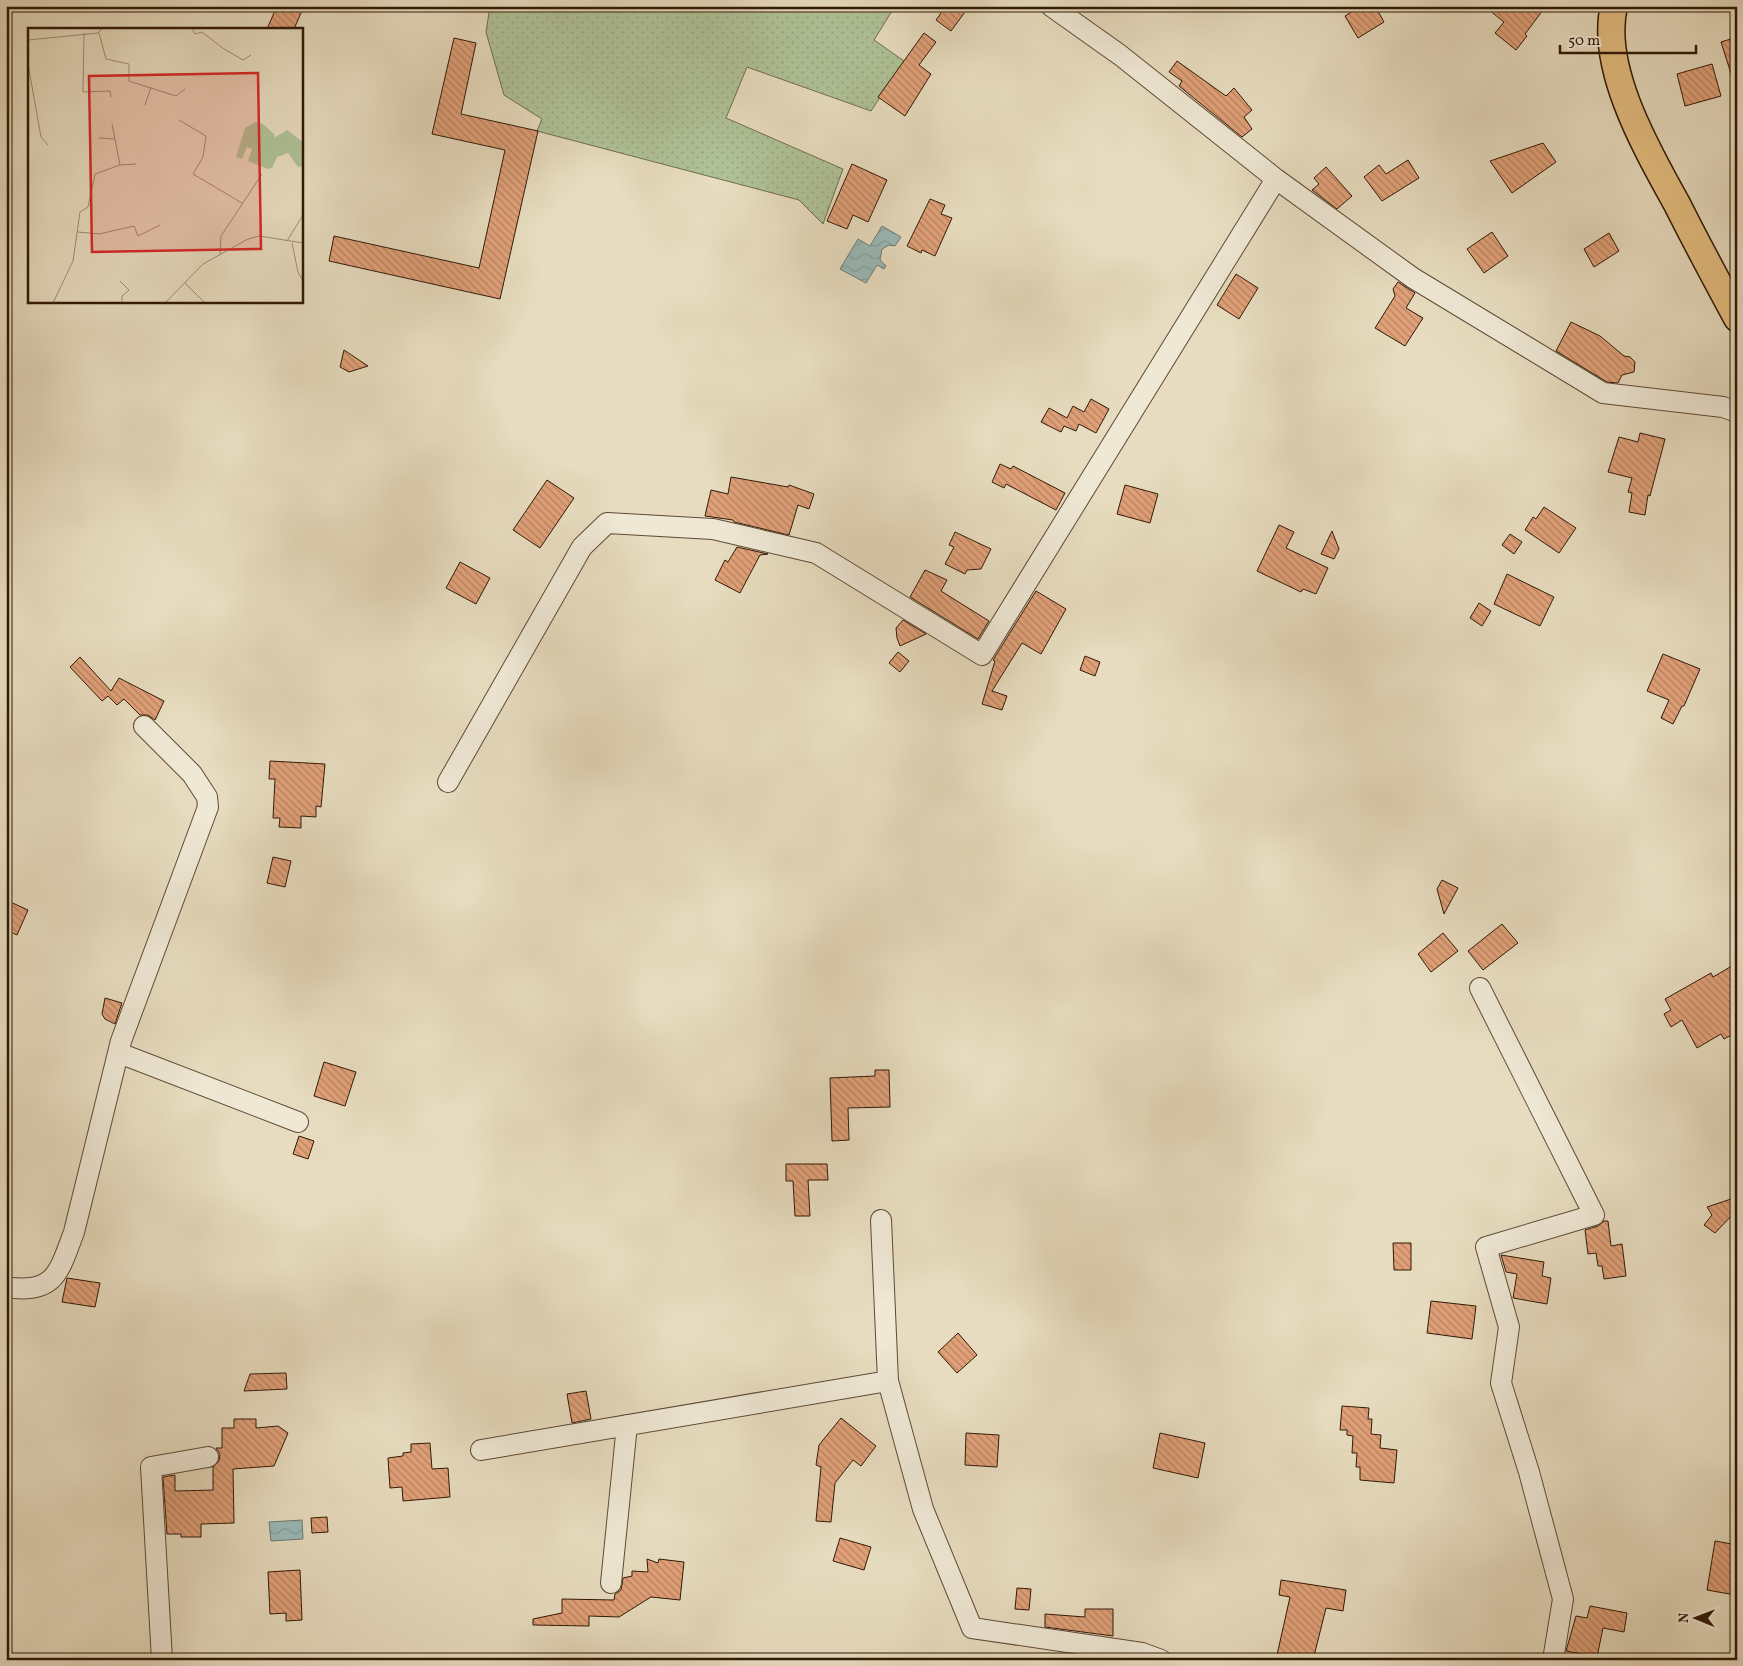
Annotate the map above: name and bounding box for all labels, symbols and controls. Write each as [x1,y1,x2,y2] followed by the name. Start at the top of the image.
[1560,22,1697,54] scale bar
[28,28,302,302] inset map
[1568,31,1600,52] text: 50 m
[1670,1594,1720,1644] north arrow
[1675,1613,1694,1623] text: N

